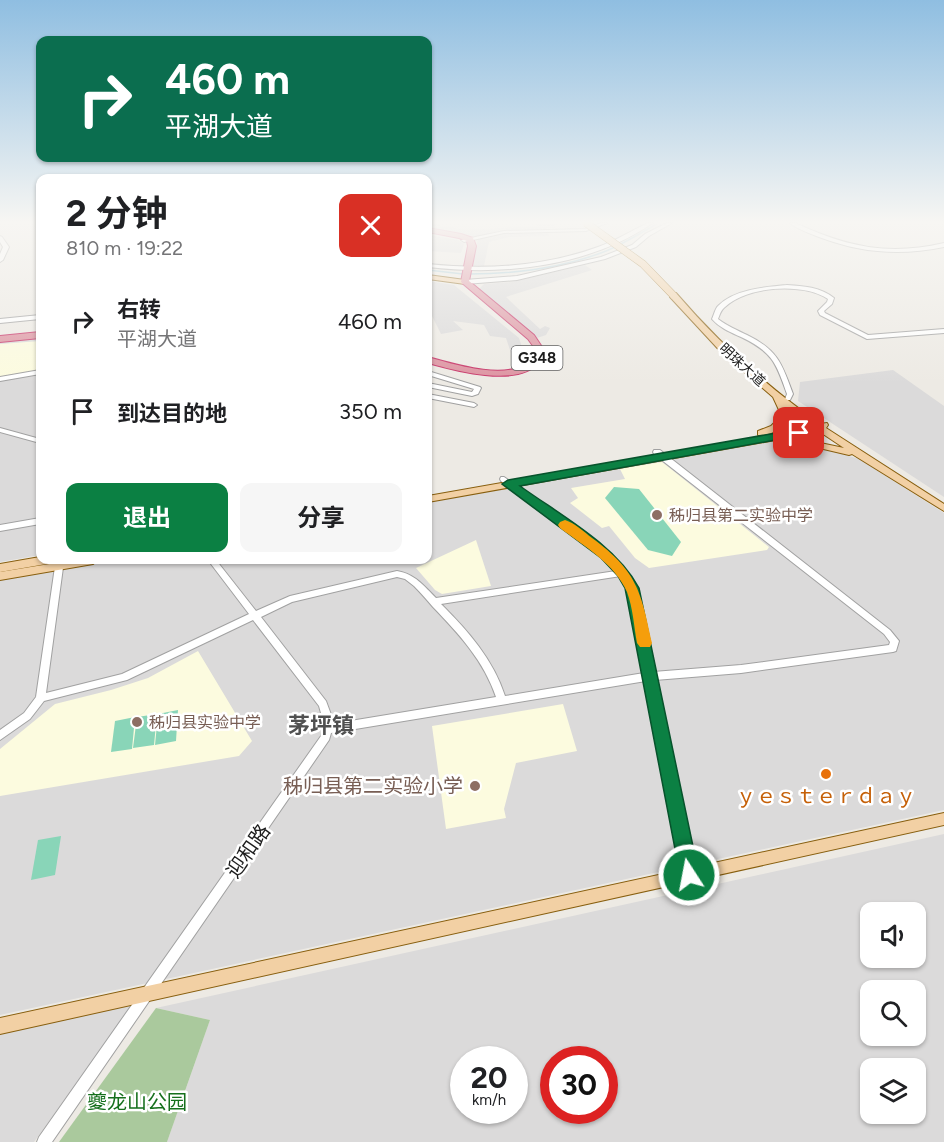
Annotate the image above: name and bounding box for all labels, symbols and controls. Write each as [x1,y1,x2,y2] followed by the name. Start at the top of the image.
[165,54,290,105] text: 460 m
[66,60,144,138] icon: right
[165,110,273,143] text: 平湖大道
[66,192,167,235] text: 2 分钟
[339,194,402,257] button: close
[66,236,183,260] text: 810 m · 19:22
[117,296,161,323] text: 右转
[66,305,99,338] icon: right
[338,308,402,335] text: 460 m
[117,327,197,351] text: 平湖大道
[716,340,768,390] street label: 明珠大道
[512,346,562,370] road number: G348
[66,395,99,428] icon: arrive
[339,398,402,425] text: 350 m
[117,400,227,427] text: 到达目的地
[773,407,824,458] pin
[782,416,815,449] icon: arrive
[66,483,228,552] button: 退出
[240,483,402,552] button: 分享
[669,506,813,525] place label: 秭归县第二实验中学
[650,508,664,522] marker: 秭归县第二实验中学
[288,712,354,739] district label: 茅坪镇
[149,713,261,732] place label: 秭归县实验中学
[130,715,144,729] marker: 秭归县实验中学
[819,767,833,781] marker: ｙｅｓｔｅｒｄａｙ
[283,774,463,798] place label: 秭归县第二实验小学
[468,779,482,793] marker: 秭归县第二实验小学
[736,784,916,808] place label: ｙｅｓｔｅｒｄａｙ
[221,820,275,882] street label: 迎和路
[657,843,721,907] position arrow
[860,902,926,1124] map controls
[860,902,926,968] button: sound
[860,980,926,1046] button: search
[540,1046,618,1124] speed limit sign: 30
[860,1058,926,1124] button: layers
[471,1059,507,1096] text: 20
[87,1090,187,1114] park label: 夔龙山公园
[472,1091,506,1109] text: km/h

